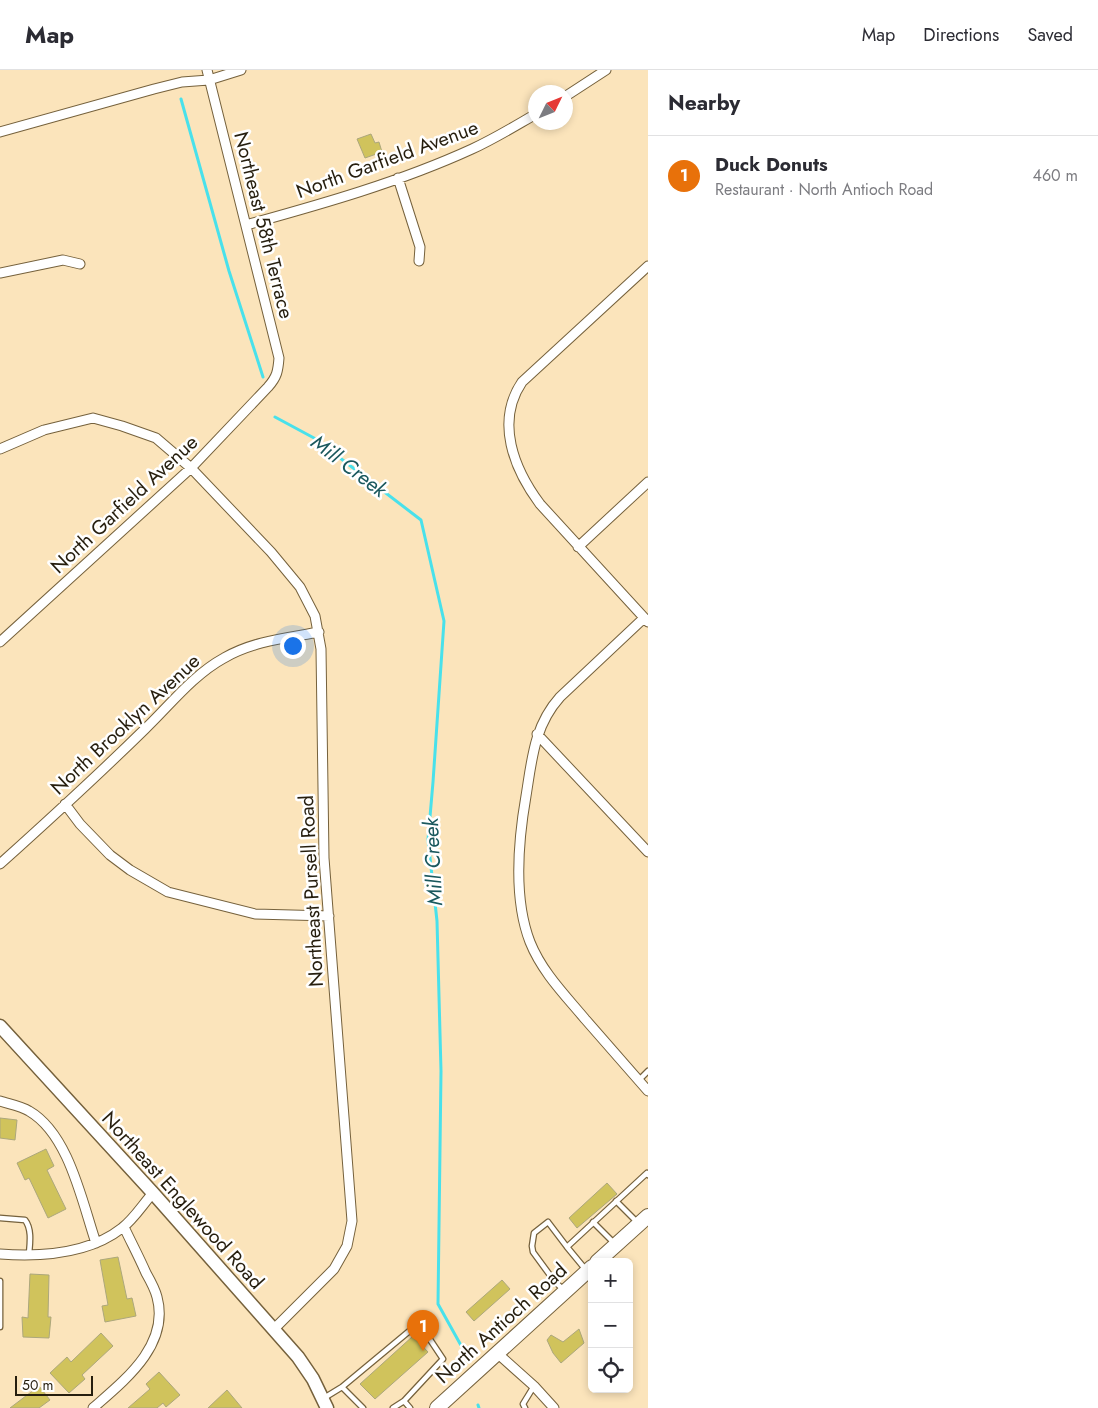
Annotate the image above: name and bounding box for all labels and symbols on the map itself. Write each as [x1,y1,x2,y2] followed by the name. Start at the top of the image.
[528,85,573,130] north arrow
[292,113,482,206] street label: North Garfield Avenue
[226,129,301,322] street label: Northeast 58th Terrace
[44,428,204,580] street label: North Garfield Avenue
[305,428,394,505] water label: Mill Creek
[280,633,306,659] your location
[44,647,207,802] street label: North Brooklyn Avenue
[292,794,331,988] street label: Northeast Pursell Road
[416,816,450,907] water label: Mill Creek
[95,1105,271,1296] street label: Northeast Englewood Road
[429,1256,574,1390] street label: North Antioch Road
[407,1310,439,1351] pin: 1
[15,1373,92,1396] scale bar

